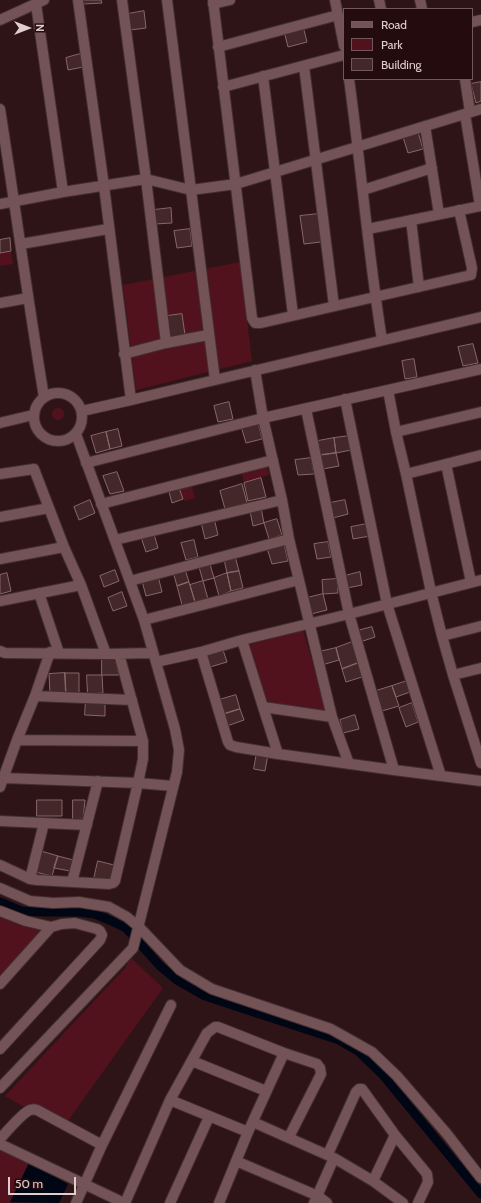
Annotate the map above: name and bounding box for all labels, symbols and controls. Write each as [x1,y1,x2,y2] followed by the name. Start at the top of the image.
[8,8,48,48] north arrow
[343,8,473,80] legend
[381,17,407,32] text: Road
[33,24,47,32] text: N
[381,37,403,52] text: Park
[381,57,422,72] text: Building
[10,1169,78,1195] scale bar
[15,1176,43,1191] text: 50 m

